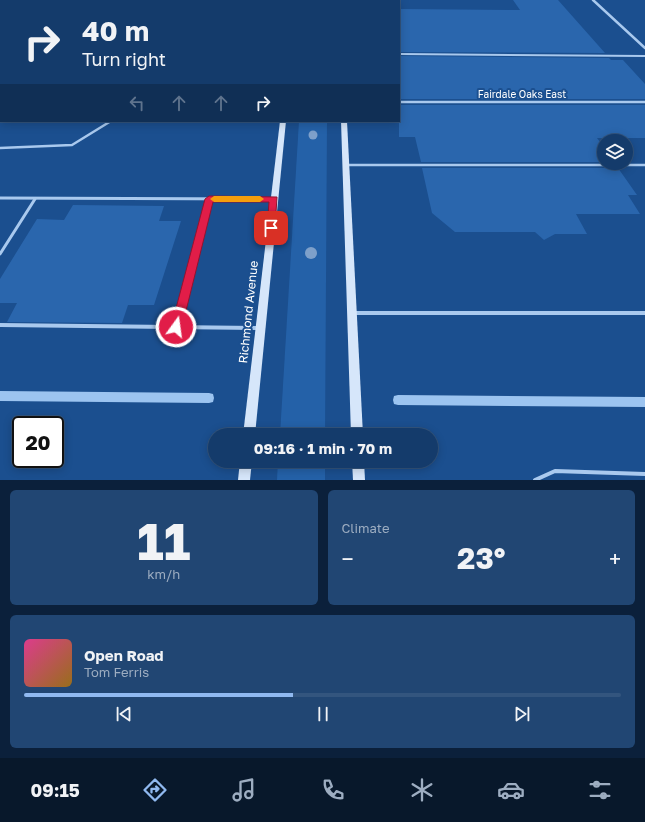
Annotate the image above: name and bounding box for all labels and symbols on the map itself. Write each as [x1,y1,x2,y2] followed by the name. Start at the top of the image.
[478,88,566,100] street label: Fairdale Oaks East
[254,211,288,245] pin
[235,260,261,364] street label: Richmond Avenue
[155,306,197,348] position arrow
[12,416,64,468] speed limit sign: 20

